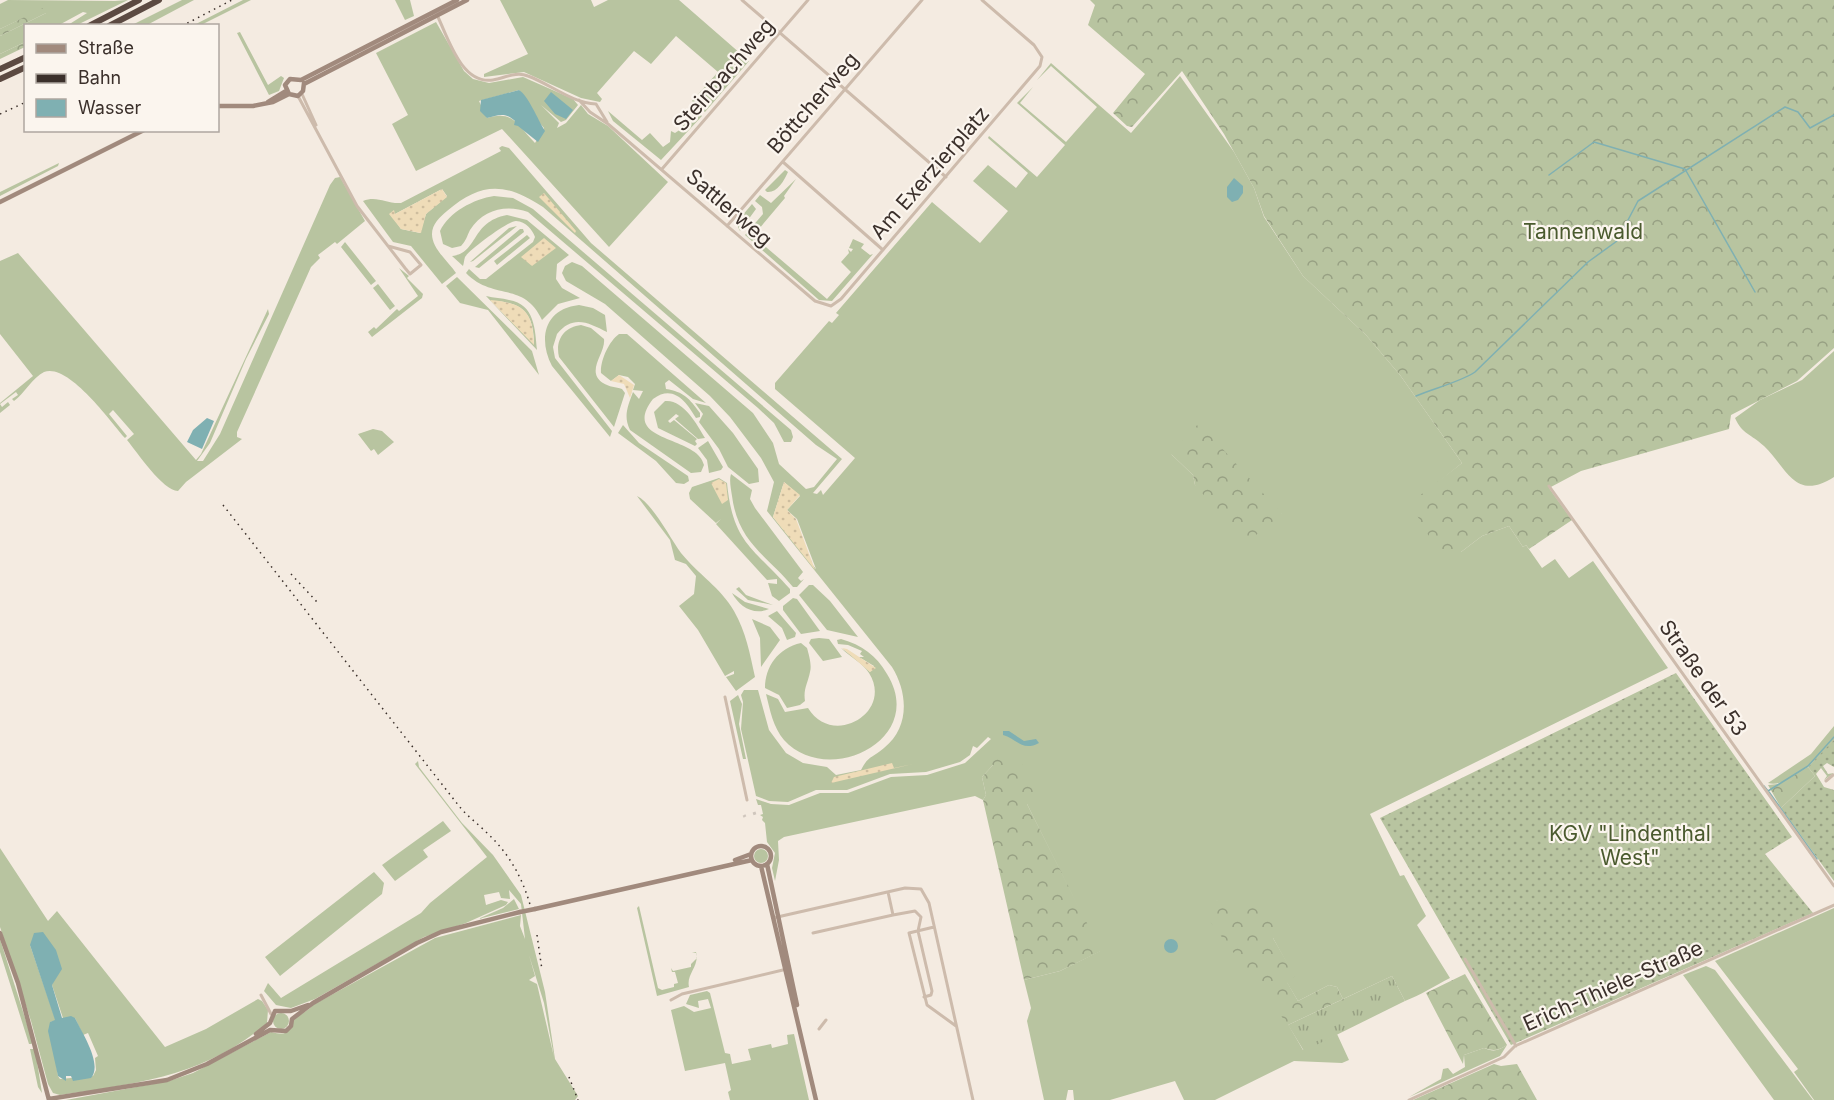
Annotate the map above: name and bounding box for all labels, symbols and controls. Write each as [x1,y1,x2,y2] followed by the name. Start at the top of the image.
[668,13,779,136] street label: Steinbachweg
[24,24,219,132] legend
[78,37,134,58] text: Straße
[762,47,863,158] street label: Böttcherweg
[78,67,121,88] text: Bahn
[78,97,141,118] text: Wasser
[865,101,994,244] street label: Am Exerzierplatz
[681,163,777,252] street label: Sattlerweg
[1523,219,1643,244] park label: Tannenwald
[1654,615,1753,741] street label: Straße der 53
[1549,821,1711,870] park label: KGV "Lindenthal West"
[1519,935,1706,1036] street label: Erich-Thiele-Straße

